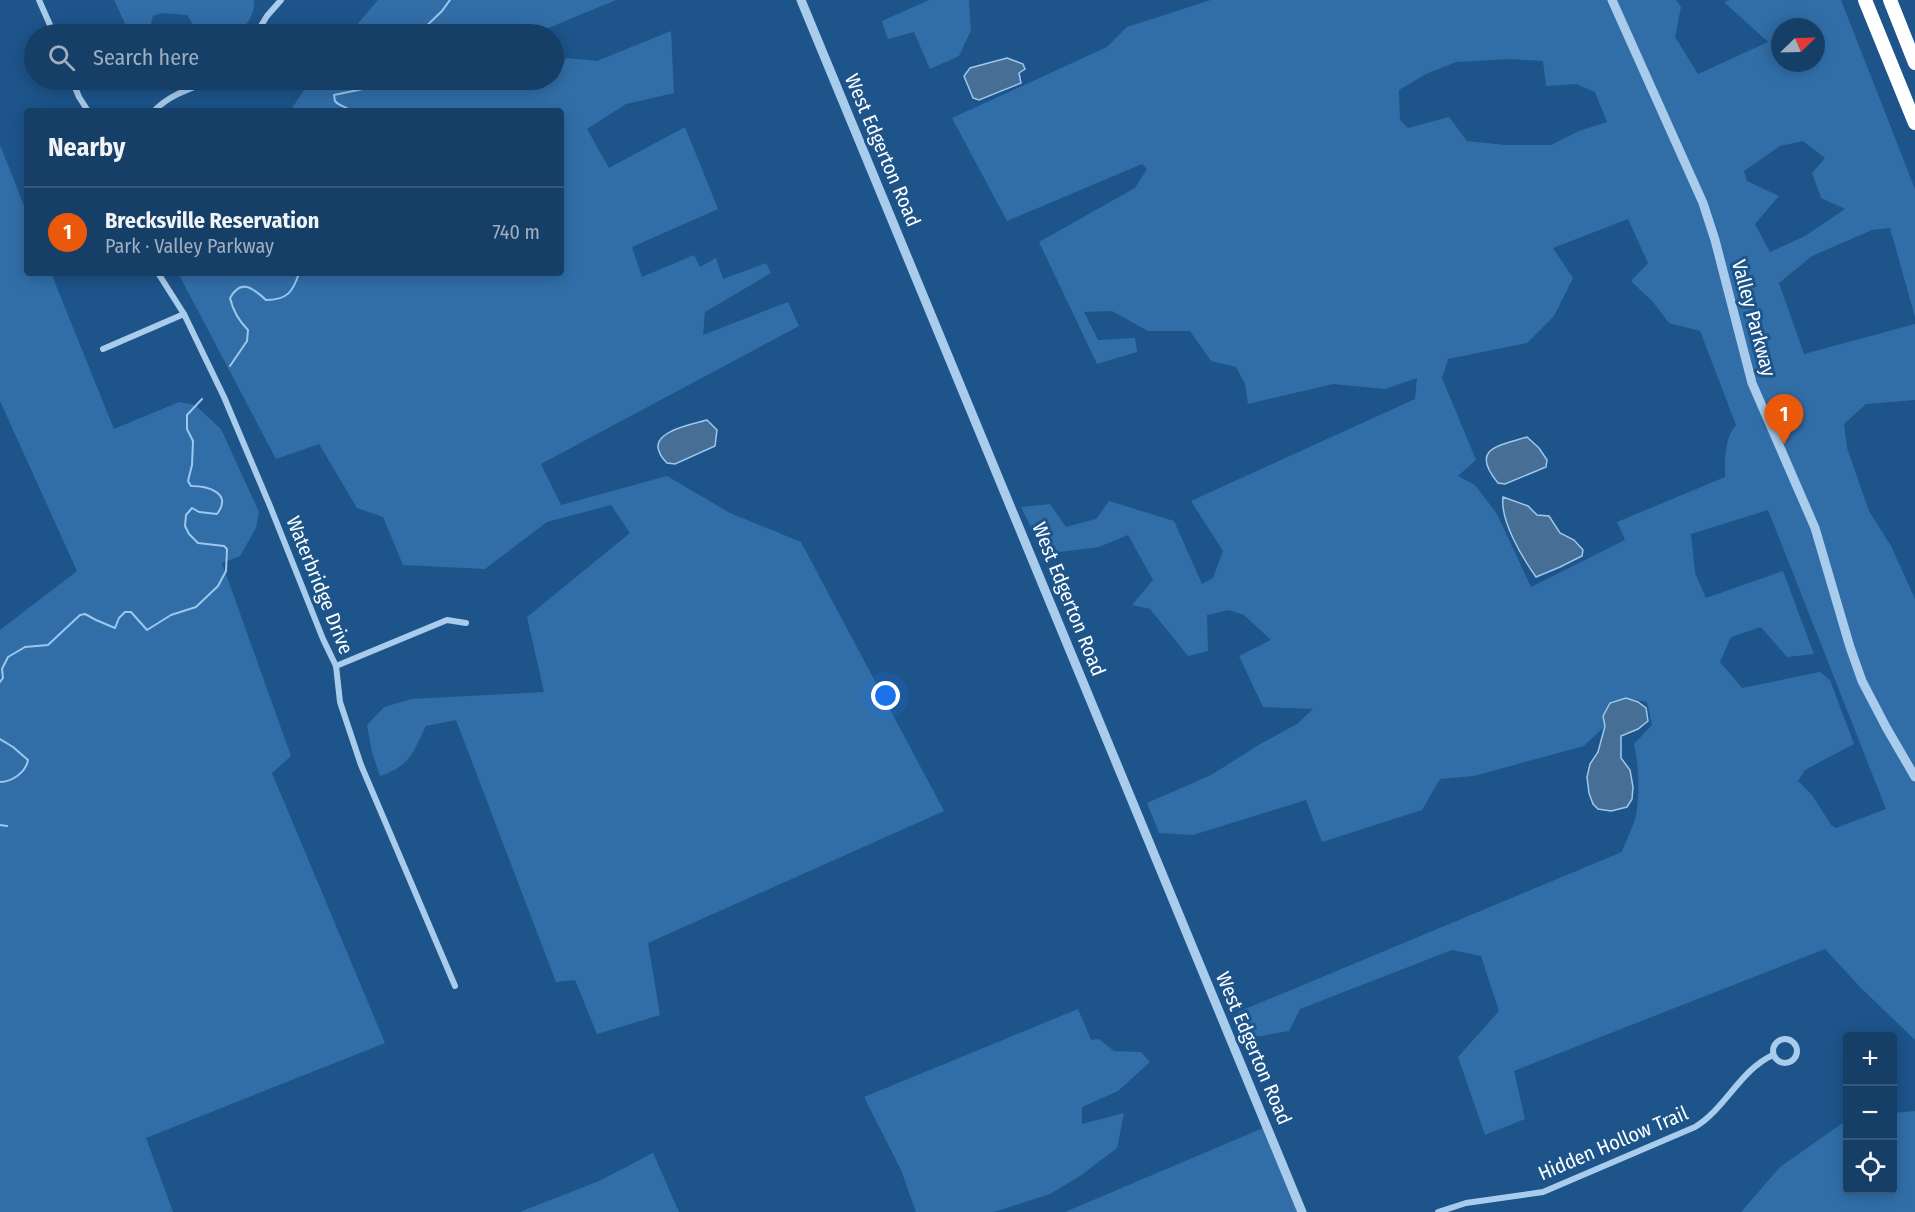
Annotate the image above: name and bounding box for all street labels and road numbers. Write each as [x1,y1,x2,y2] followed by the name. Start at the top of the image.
[840,70,926,230] street label: West Edgerton Road
[1727,257,1781,379] street label: Valley Parkway
[281,513,359,657] street label: Waterbridge Drive
[1027,519,1111,679] street label: West Edgerton Road
[1211,968,1297,1128] street label: West Edgerton Road
[1535,1101,1691,1185] street label: Hidden Hollow Trail

